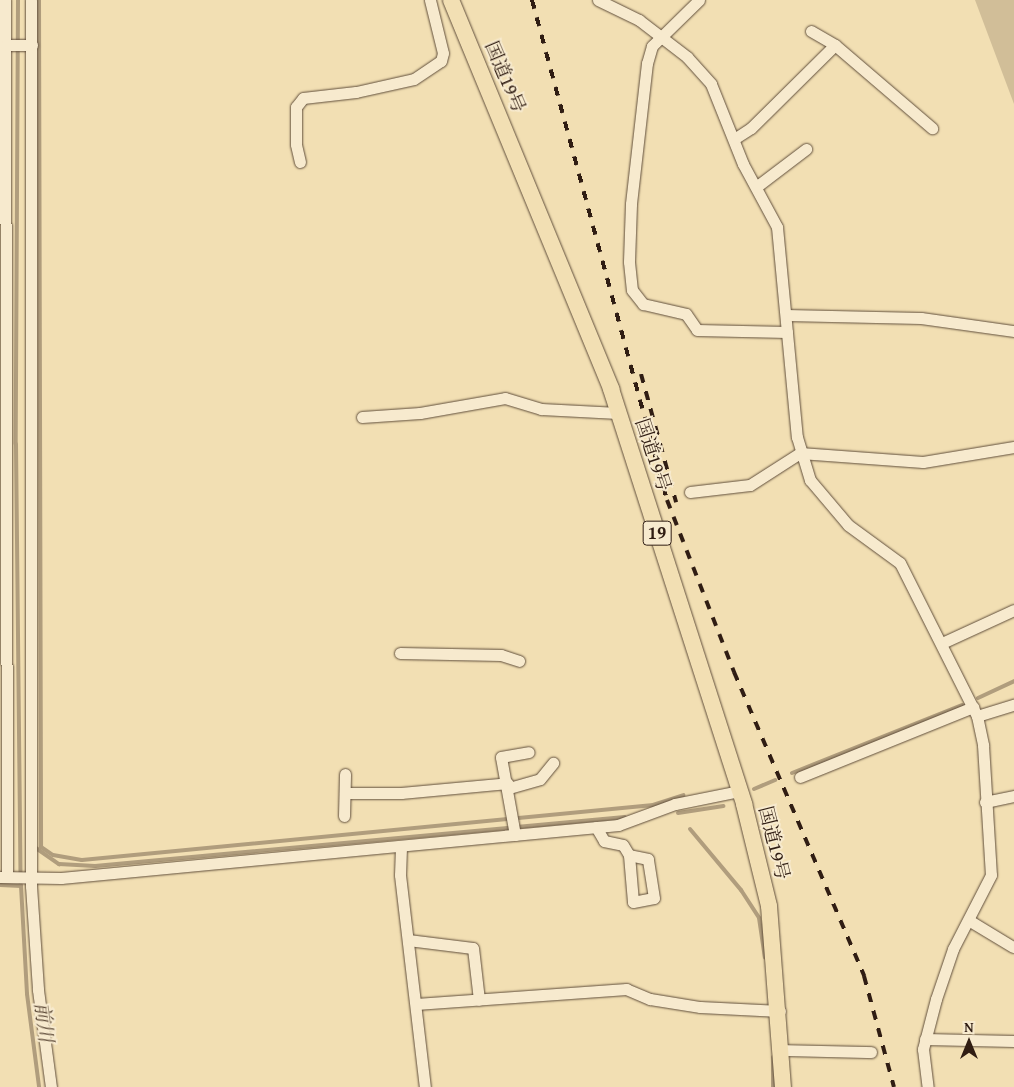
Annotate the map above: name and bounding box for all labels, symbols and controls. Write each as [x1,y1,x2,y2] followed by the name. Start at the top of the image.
[480,38,530,116] street label: 国道19号
[631,416,675,494] street label: 国道19号
[642,518,672,548] road number: 19
[754,804,794,882] street label: 国道19号
[31,1001,59,1043] water label: 前川
[944,1017,994,1067] north arrow
[964,1017,974,1037] text: N

